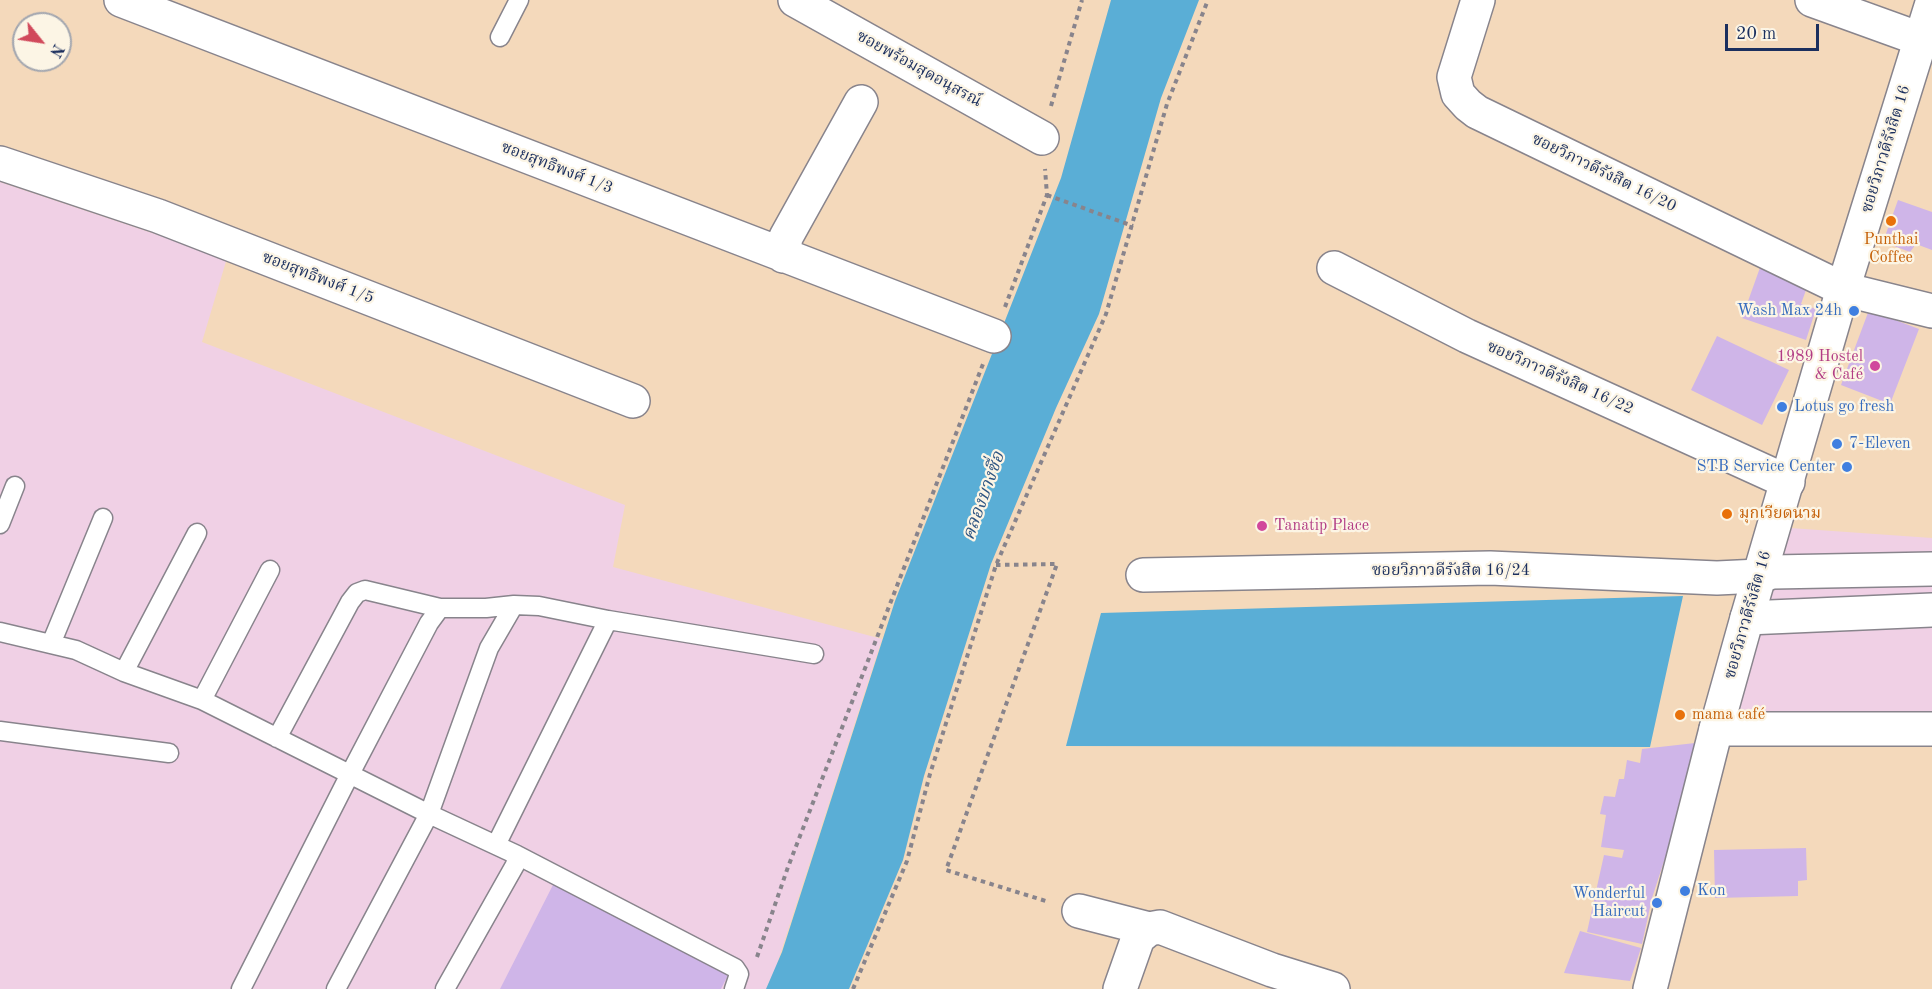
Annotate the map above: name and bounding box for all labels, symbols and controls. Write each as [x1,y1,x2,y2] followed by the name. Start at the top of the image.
[12,12,72,72] north arrow
[1728,12,1822,50] scale bar
[1736,25,1776,43] text: 20 m
[853,27,985,111] street label: ซอยพร้อมสุดอนุสรณ์
[46,41,66,59] text: N
[1857,83,1915,215] street label: ซอยวิภาวดีรังสิต 16
[1529,130,1679,216] street label: ซอยวิภาวดีรังสิต 16/20
[498,138,616,198] street label: ซอยสุทธิพงศ์ 1/3
[1884,214,1898,228] marker: Punthai Coffee
[1864,230,1918,268] place label: Punthai Coffee
[259,248,377,308] street label: ซอยสุทธิพงศ์ 1/5
[1737,301,1842,321] place label: Wash Max 24h
[1847,304,1861,318] marker: Wash Max 24h
[1484,337,1636,419] street label: ซอยวิภาวดีรังสิต 16/22
[1777,347,1863,385] place label: 1989 Hostel & Café
[1868,359,1882,373] marker: 1989 Hostel & Café
[1794,397,1894,417] place label: Lotus go fresh
[1775,400,1789,414] marker: Lotus go fresh
[1849,434,1911,454] place label: 7-Eleven
[1830,437,1844,451] marker: 7-Eleven
[958,449,1010,543] water label: คลองบางซื่อ
[1696,457,1835,477] place label: STB Service Center
[1840,460,1854,474] marker: STB Service Center
[1739,504,1821,524] place label: มุกเวียดนาม
[1720,507,1734,521] marker: มุกเวียดนาม
[1274,516,1369,536] place label: Tanatip Place
[1255,519,1269,533] marker: Tanatip Place
[1721,549,1775,681] street label: ซอยวิภาวดีรังสิต 16
[1372,561,1530,581] street label: ซอยวิภาวดีรังสิต 16/24
[1692,705,1765,725] place label: mama café
[1673,708,1687,722] marker: mama café
[1697,881,1726,901] place label: Kon
[1572,884,1645,922] place label: Wonderful Haircut
[1678,884,1692,898] marker: Kon
[1650,896,1664,910] marker: Wonderful Haircut

